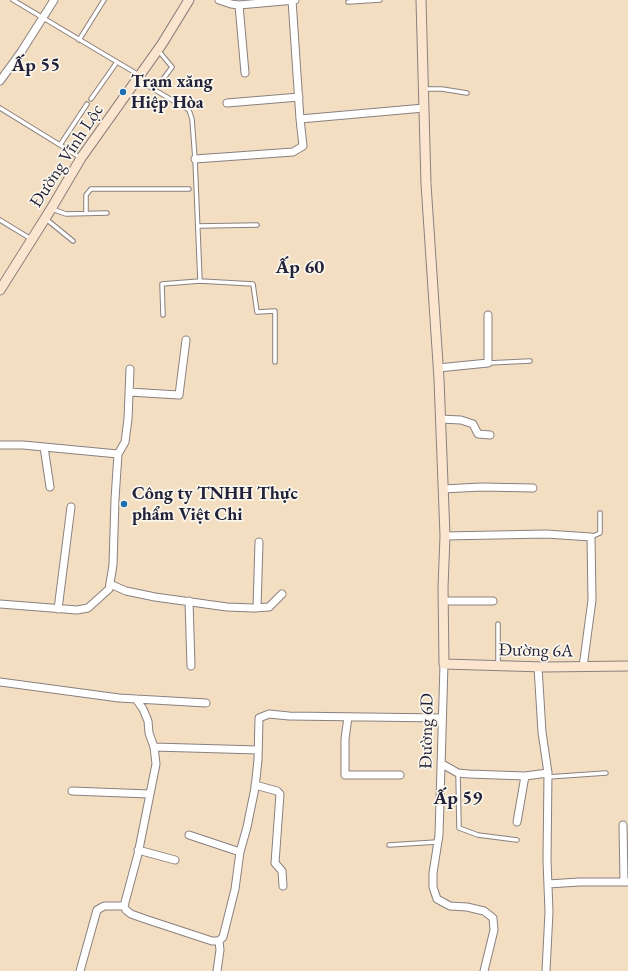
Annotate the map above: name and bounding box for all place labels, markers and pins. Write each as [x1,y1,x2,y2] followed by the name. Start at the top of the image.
[131,71,213,114] place label: Trạm xăng Hiệp Hòa
[118,87,128,97] marker: Trạm xăng Hiệp Hòa
[132,483,298,526] place label: Công ty TNHH Thực phẩm Việt Chi
[119,499,129,509] marker: Công ty TNHH Thực phẩm Việt Chi

